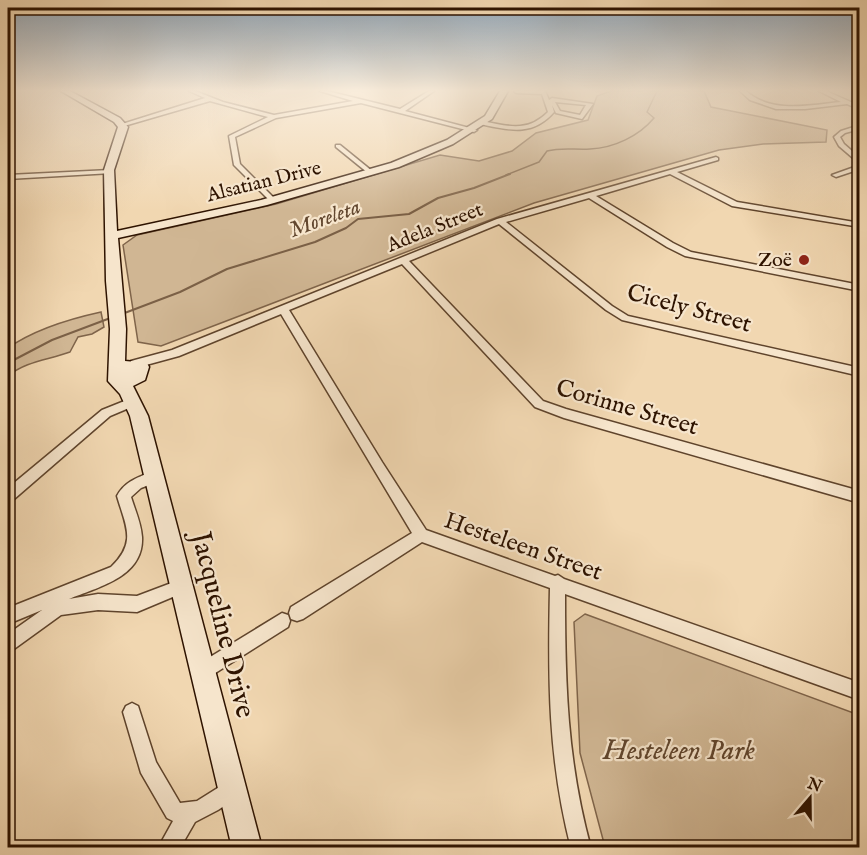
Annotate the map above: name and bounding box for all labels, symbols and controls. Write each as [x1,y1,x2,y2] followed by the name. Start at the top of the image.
[203,156,324,209] street label: Alsatian Drive
[285,193,365,245] water label: Moreleta
[382,197,487,259] street label: Adela Street
[758,248,792,273] place label: Zoë
[797,253,811,267] marker: Zoë
[623,278,755,340] street label: Cicely Street
[552,373,702,443] street label: Corinne Street
[440,505,606,589] street label: Hesteleen Street
[181,526,262,722] street label: Jacqueline Drive
[602,734,755,769] park label: Hesteleen Park
[780,768,840,828] north arrow
[804,774,825,798] text: N

